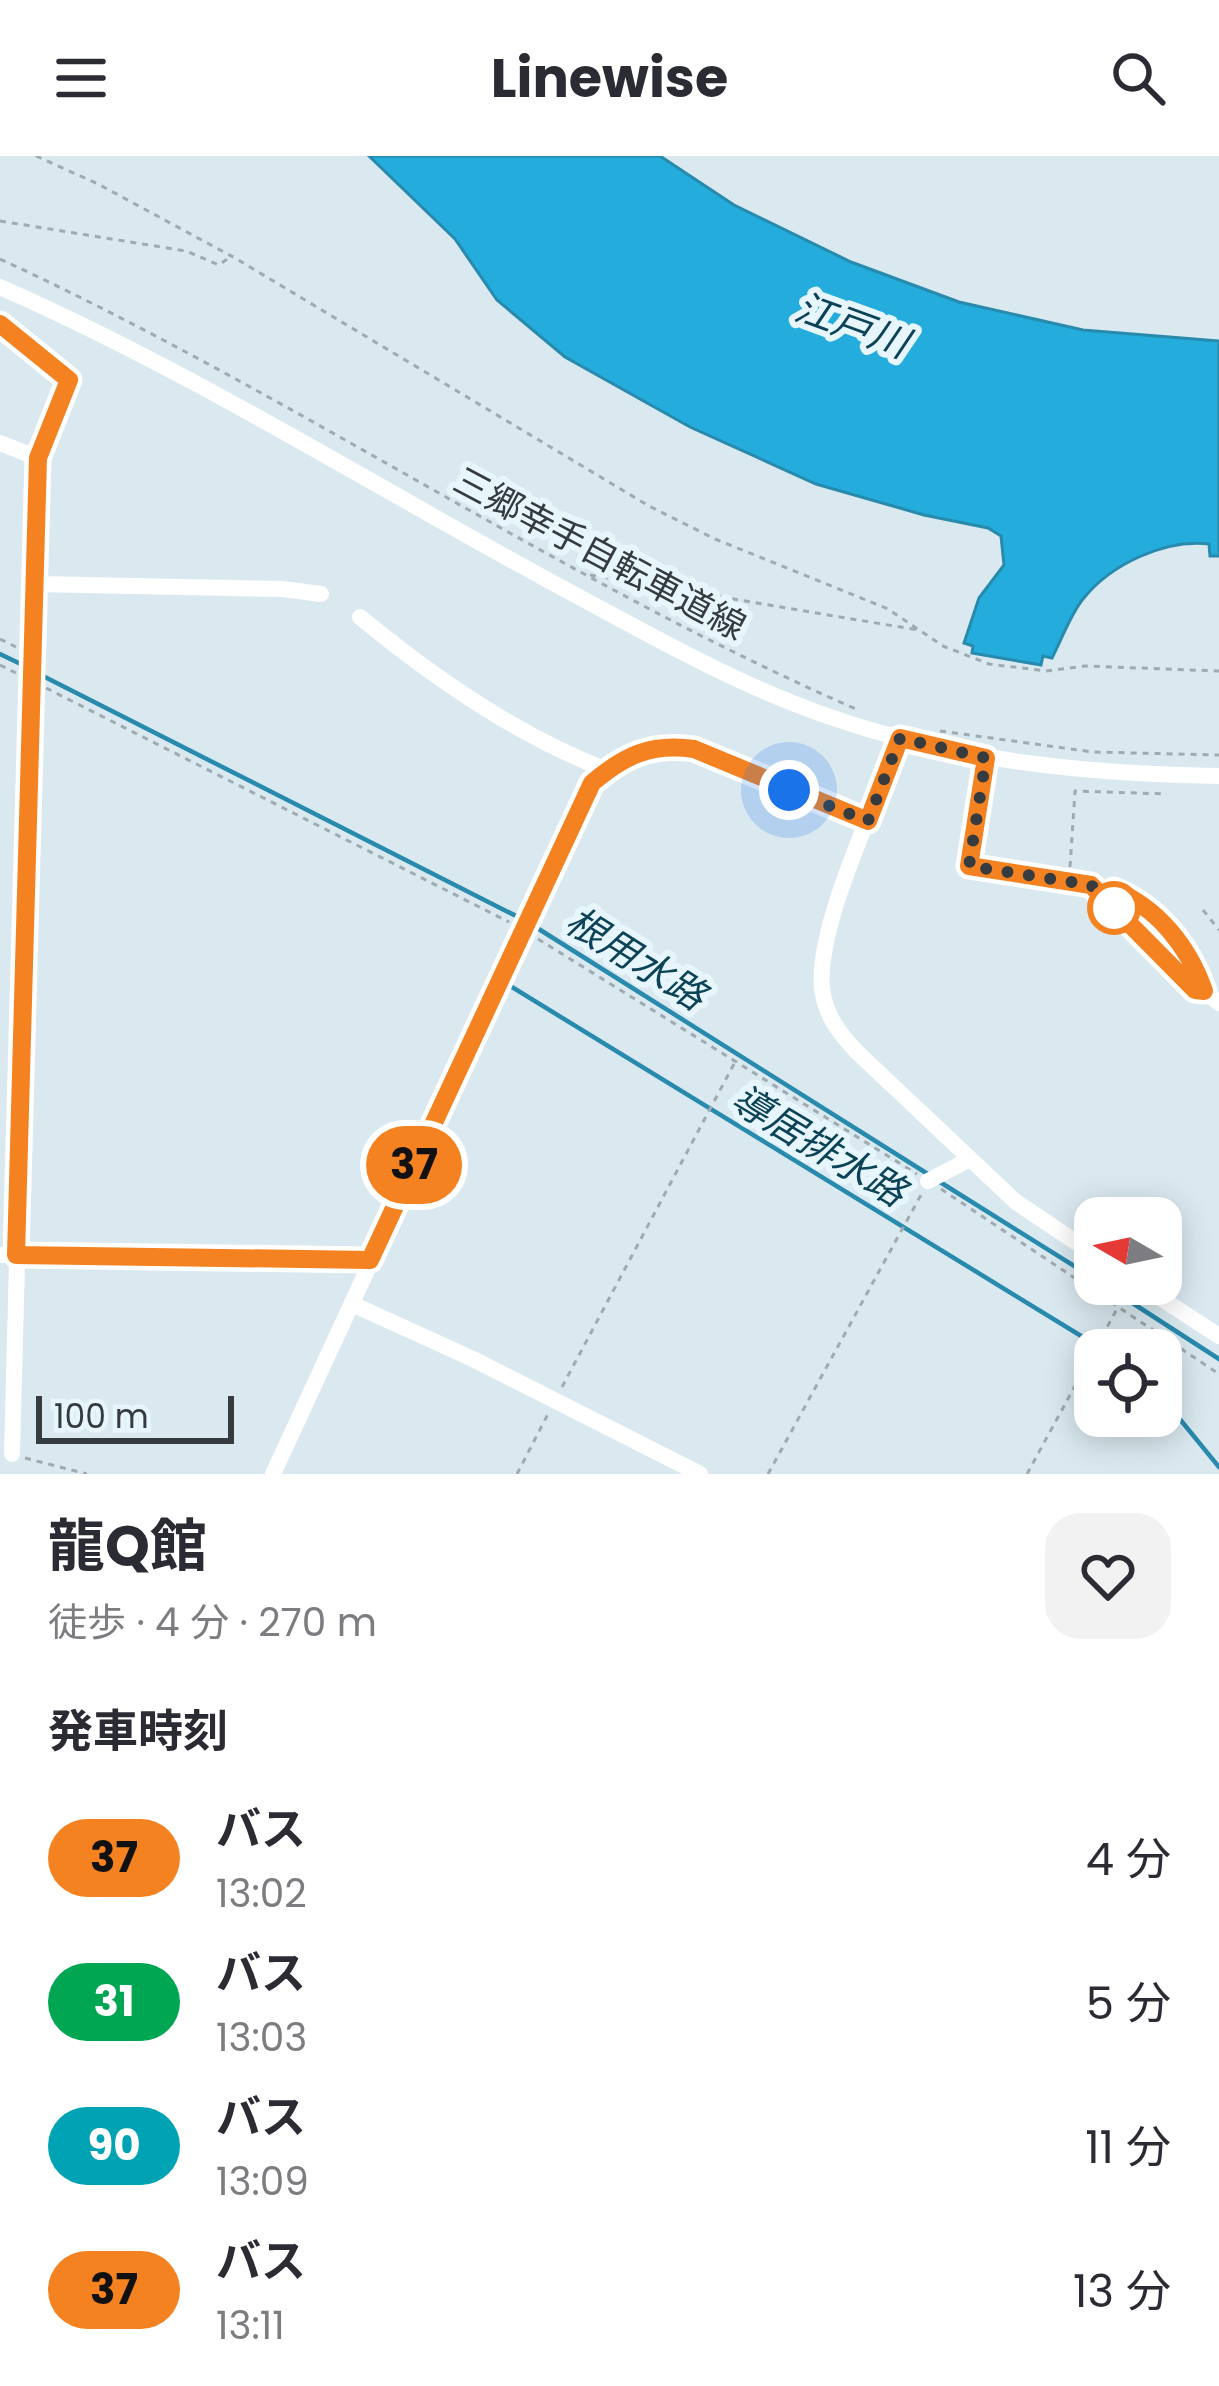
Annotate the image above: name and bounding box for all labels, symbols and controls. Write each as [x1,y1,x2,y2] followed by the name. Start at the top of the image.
[491,40,728,116] text: Linewise
[48,45,114,111] icon: menu
[1105,45,1171,111] icon: search
[787,280,920,373] water label: 江戸川
[445,455,755,652] street label: 三郷幸手自転車道線
[759,760,819,820] your location
[1089,883,1139,933] unlabelled marker
[555,894,719,1025] water label: 根用水路
[721,1072,919,1221] water label: 導居排水路
[360,1126,468,1204] line badge: 37
[390,1135,438,1194] text: 37
[1074,1197,1182,1305] north arrow
[1074,1197,1182,1437] map controls
[1074,1329,1182,1437] button: locate
[36,1390,234,1443] scale bar
[54,1393,149,1440] text: 100 m
[48,1506,207,1586] text: 龍Q館
[1045,1513,1171,1639] button: heart
[48,1595,377,1650] text: 徒歩 · 4 分 · 270 m
[48,1700,228,1763] text: 発車時刻
[216,1798,306,1861] text: バス
[90,1828,138,1887] text: 37
[1086,1828,1171,1891] text: 4 分
[216,1866,307,1921] text: 13:02
[216,1942,306,2005] text: バス
[93,1972,135,2031] text: 31
[1086,1972,1171,2035] text: 5 分
[216,2010,307,2065] text: 13:03
[216,2086,306,2149] text: バス
[87,2116,141,2175] text: 90
[1085,2116,1171,2179] text: 11 分
[216,2154,309,2209] text: 13:09
[216,2230,306,2293] text: バス
[90,2260,138,2319] text: 37
[1073,2260,1171,2323] text: 13 分
[216,2298,285,2353] text: 13:11

